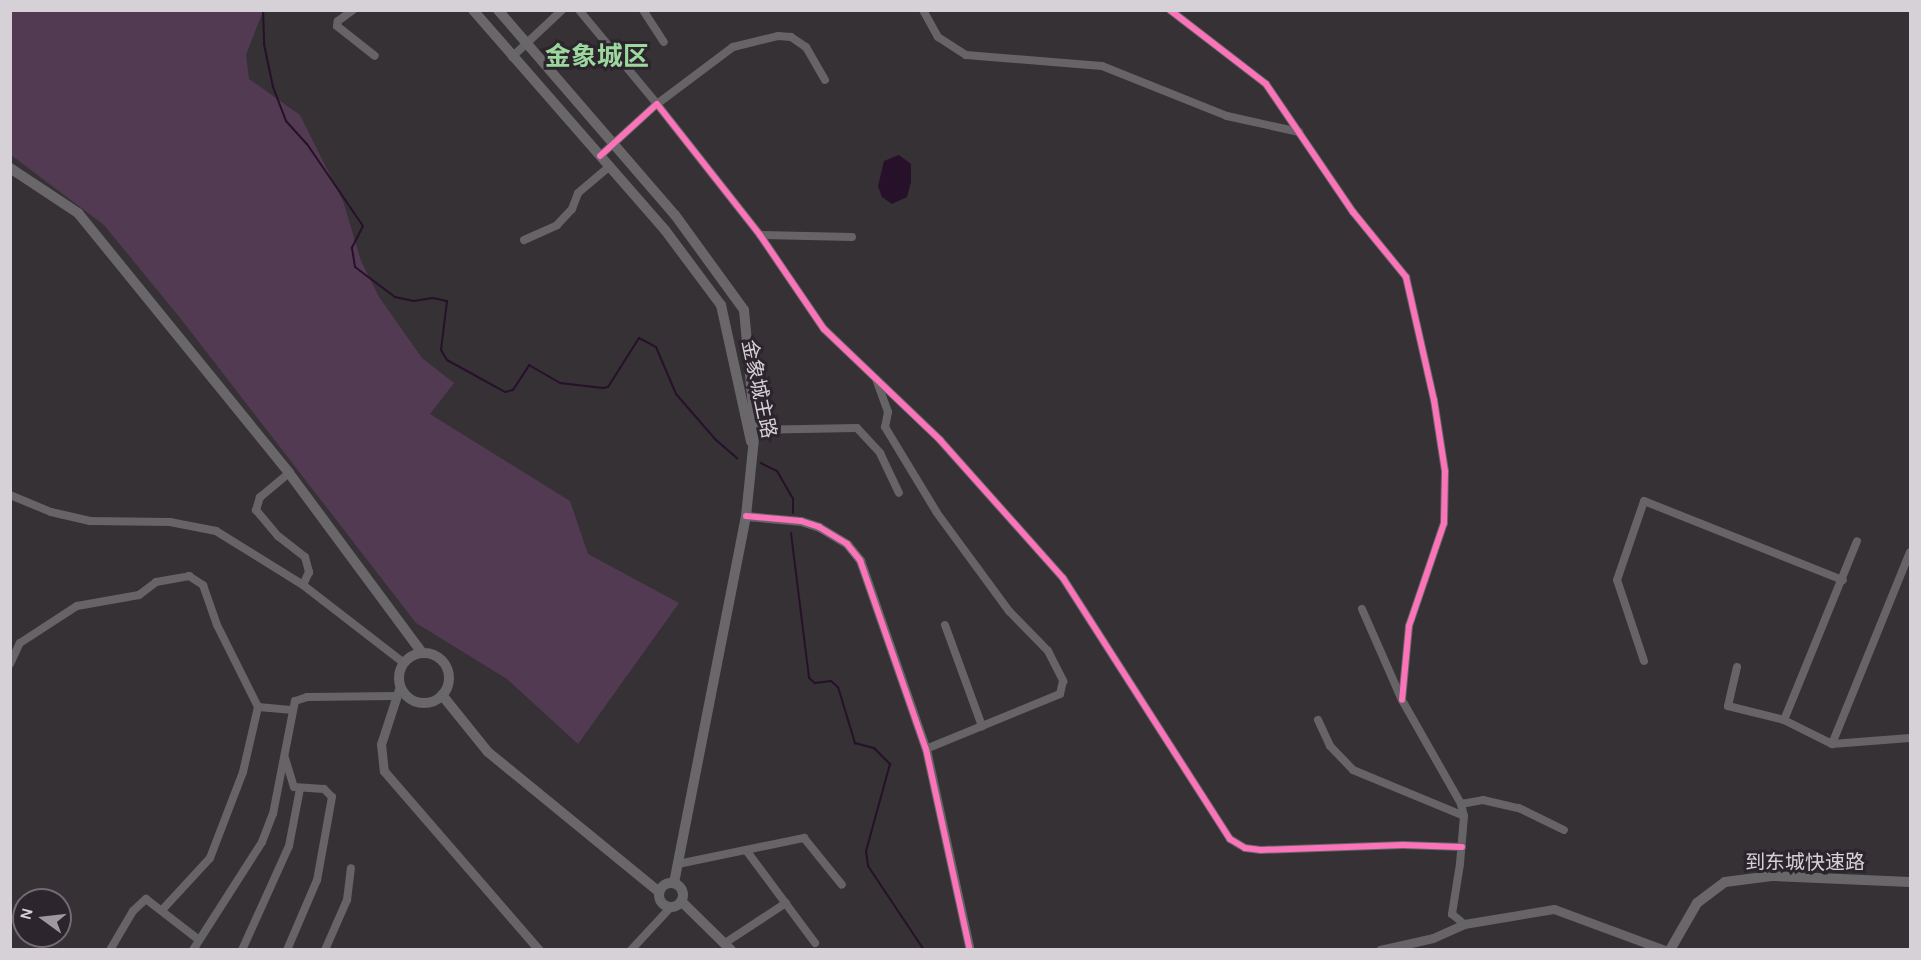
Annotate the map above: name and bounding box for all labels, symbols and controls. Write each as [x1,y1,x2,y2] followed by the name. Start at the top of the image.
[545,41,649,73] district label: 金象城区
[737,338,781,440] street label: 金象城主路
[1745,850,1865,874] street label: 到东城快速路
[12,888,72,948] north arrow
[15,906,37,922] text: N

